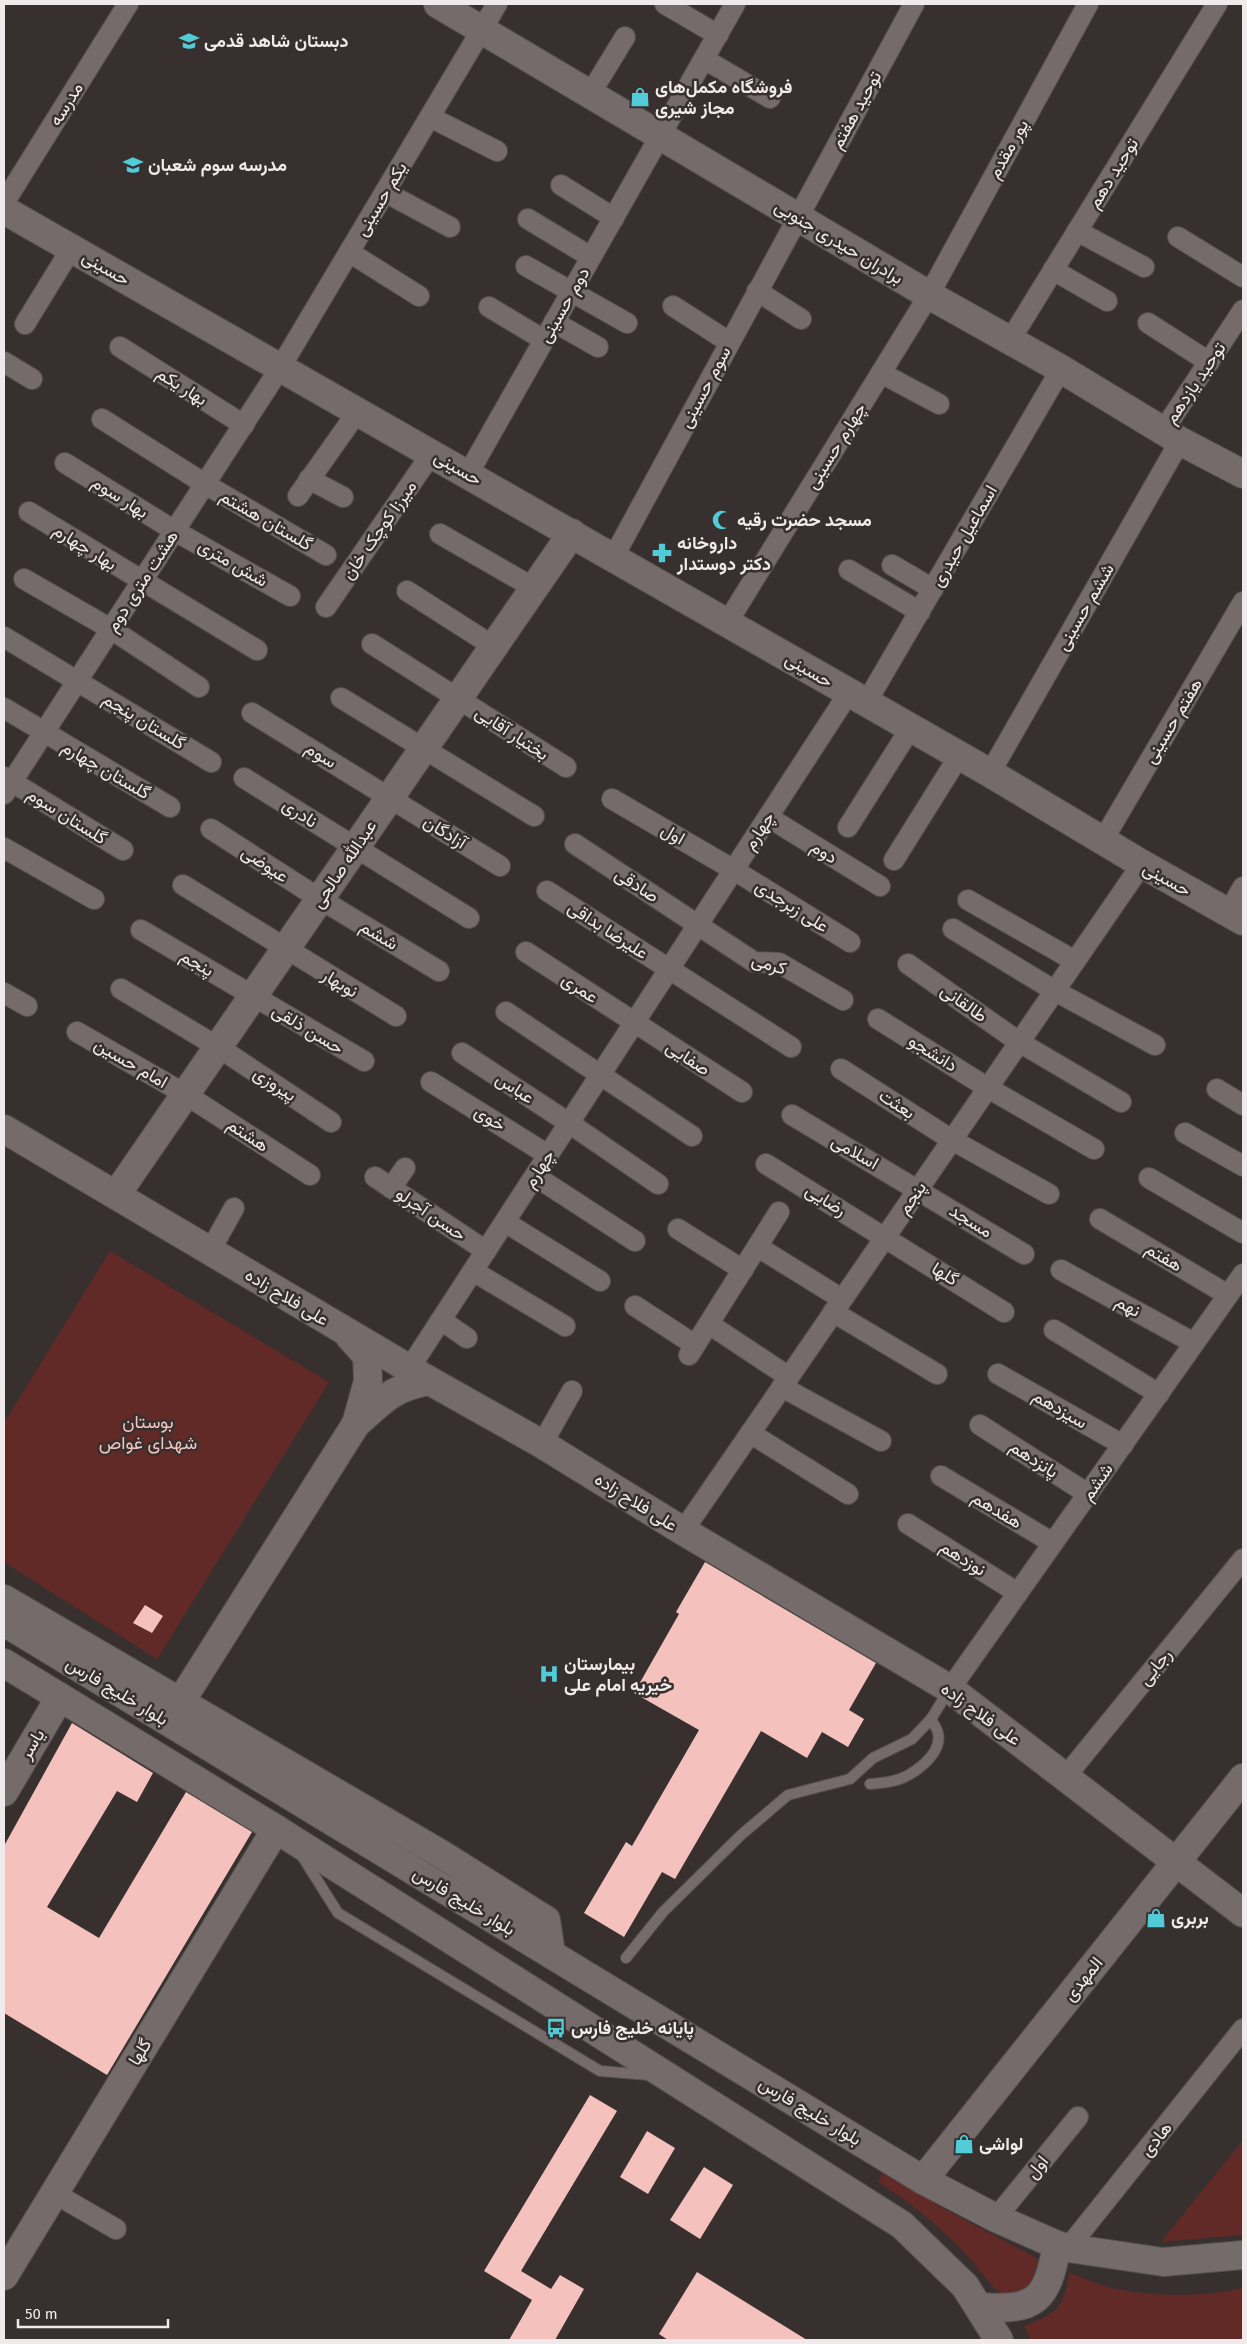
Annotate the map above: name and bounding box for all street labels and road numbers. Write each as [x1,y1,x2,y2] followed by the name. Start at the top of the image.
[826,67,887,153] street label: توحید هفتم
[44,78,88,130] street label: مدرسه
[983,116,1034,183] street label: پور مقدم
[1083,134,1144,213] street label: توحید دهم
[350,158,413,241] street label: یکم حسینی
[771,195,907,289] street label: برادران حیدری جنوبی
[78,246,134,290] street label: حسینی
[534,263,595,347] street label: دوم حسینی
[1160,338,1231,429] street label: توحید یازدهم
[674,342,737,432] street label: سوم حسینی
[152,362,212,411] street label: بهار یکم
[801,399,872,494] street label: چهارم حسینی
[430,446,486,490] street label: حسینی
[87,471,152,524] street label: بهار سوم
[337,476,422,584] street label: میرزا کوچک خان
[926,481,1002,591] street label: اسماعیل حیدری
[215,485,316,556] street label: گلستان هشتم
[48,519,121,576] street label: بهار چهارم
[101,526,184,637] street label: هشت متری دوم
[194,534,272,592] street label: شش متری
[1051,559,1120,655] street label: ششم حسینی
[781,648,837,692] street label: حسینی
[1139,674,1208,768] street label: هفتم حسینی
[98,688,189,755] street label: گلستان پنجم
[471,701,553,765] street label: بختیار آقایی
[57,736,154,805] street label: گلستان چهارم
[301,737,341,774] street label: سوم
[22,783,111,850] street label: گلستان سوم
[278,794,322,832] street label: نادری
[739,808,780,855] street label: چهارم
[419,810,472,855] street label: آزادگان
[306,816,382,912] street label: عبدالله صالحی
[657,819,689,849] street label: اول
[806,836,841,869] street label: دوم
[237,841,293,887] street label: عیوضی
[1139,857,1195,901] street label: حسینی
[611,863,663,907] street label: صادقی
[751,875,833,937] street label: علی زبرجدی
[564,896,652,964] street label: علیرضا بداقی
[355,915,402,956] street label: ششم
[176,945,218,982] street label: پنجم
[749,948,789,980] street label: کرمی
[317,963,362,1002] street label: نوبهار
[558,968,602,1008] street label: عمری
[936,979,992,1027] street label: طالقانی
[268,999,348,1059] street label: حسن ذلقی
[905,1030,961,1076] street label: دانشجو
[90,1033,172,1094] street label: امام حسین
[662,1036,714,1080] street label: صفایی
[249,1062,301,1107] street label: پیروزی
[492,1067,538,1109] street label: عباس
[875,1084,919,1124] street label: بعثت
[470,1100,510,1136] street label: خوی
[222,1113,273,1157] street label: هشتم
[827,1130,883,1174] street label: اسلامی
[519,1146,560,1193] street label: چهارم
[893,1177,932,1219] street label: پنجم
[801,1179,851,1221] street label: رضایی
[392,1182,470,1246] street label: حسن آجرلو
[945,1199,997,1243] street label: مسجد
[1141,1237,1187,1277] street label: هفتم
[928,1257,962,1291] street label: گلها
[241,1263,333,1331] street label: علی فلاح زاده
[1111,1290,1144,1323] street label: نهم
[1028,1385,1091,1434] street label: سیزدهم
[1005,1435,1062,1484] street label: پانزدهم
[1076,1459,1119,1506] street label: ششم
[590,1468,681,1537] street label: علی فلاح زاده
[967,1486,1026,1534] street label: هفدهم
[935,1535,990,1582] street label: نوزدهم
[1133,1644,1177,1690] street label: رجایی
[61,1652,172,1731] street label: بلوار خلیج فارس
[936,1678,1025,1751] street label: علی فلاح زاده
[14,1725,50,1764] street label: یاسر
[408,1862,519,1941] street label: بلوار خلیج فارس
[1058,1952,1108,2006] street label: المهدی
[124,2035,156,2069] street label: گلها
[754,2072,865,2151] street label: بلوار خلیج فارس
[1135,2117,1177,2161] street label: هادی
[1021,2151,1053,2183] street label: اول

